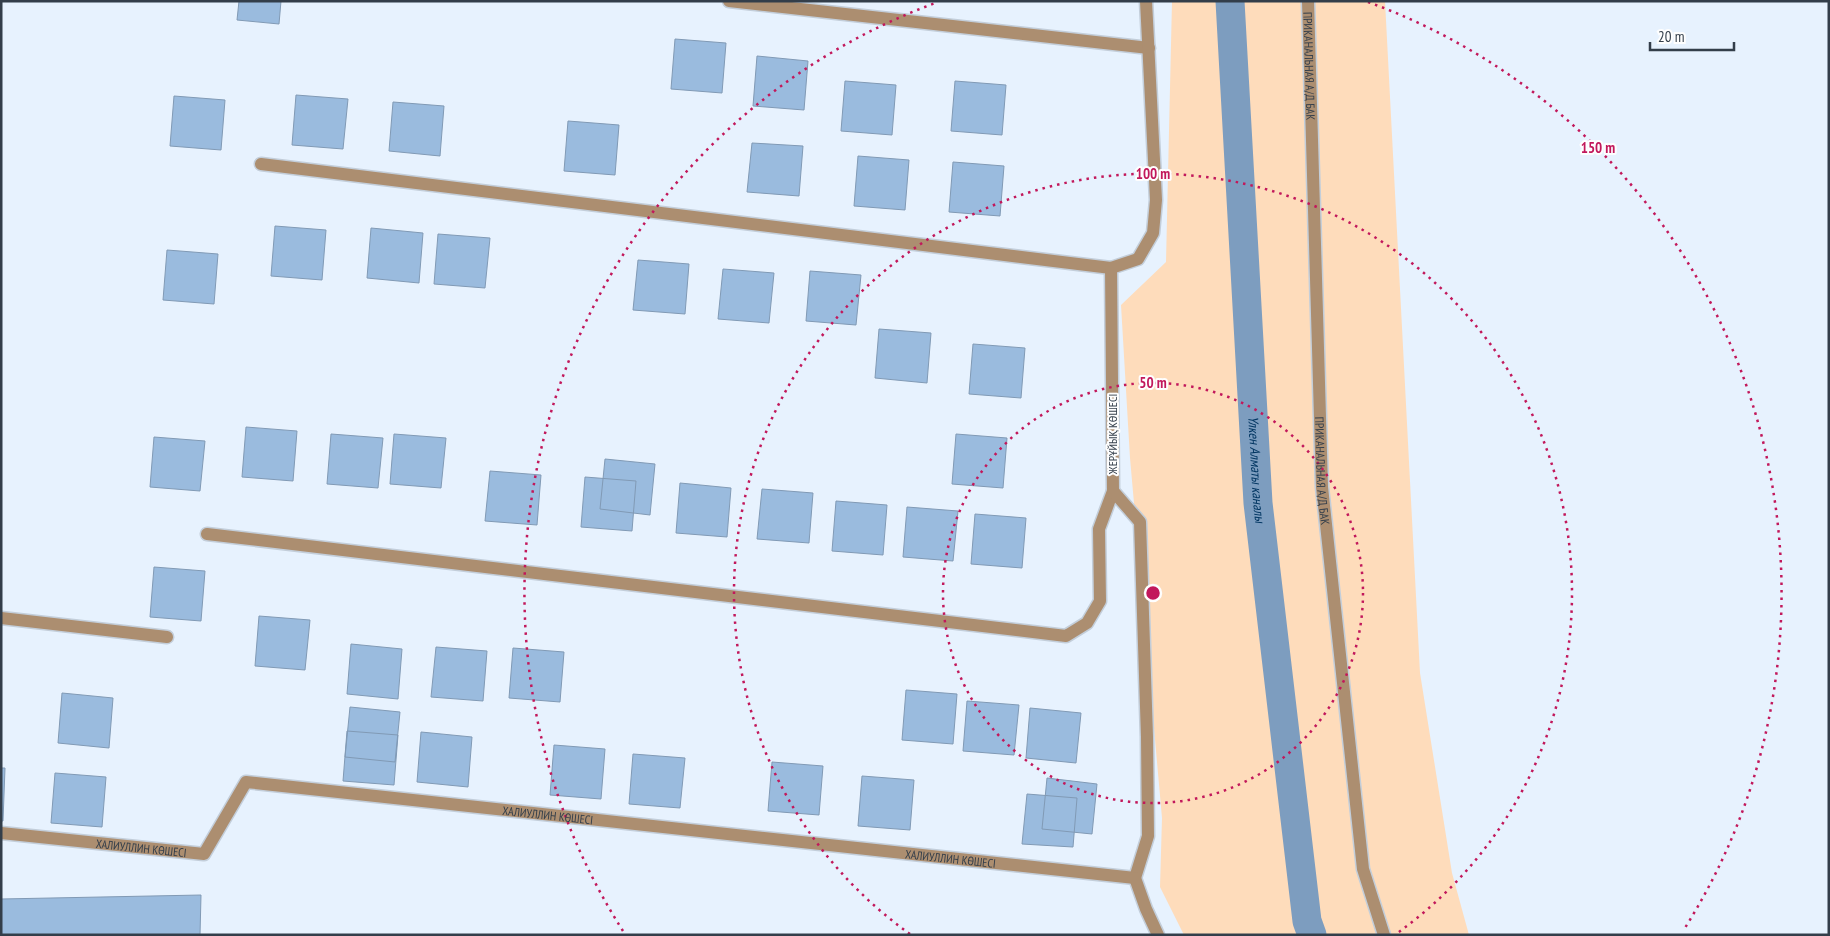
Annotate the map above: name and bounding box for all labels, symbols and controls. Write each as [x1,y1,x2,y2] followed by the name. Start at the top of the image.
[1301,12,1319,120] street label: ПРИКАНАЛЬНАЯ А/Д БАК
[1650,20,1734,52] scale bar
[1658,27,1684,46] text: 20 m
[1581,138,1615,157] text: 150 m
[1136,164,1170,183] text: 100 m
[1139,373,1167,392] text: 50 m
[1105,394,1120,475] street label: ЖЕРҰЙЫҚ КӨШЕСІ
[1244,415,1269,525] water label: Үлкен Алматы каналы
[1312,416,1334,526] street label: ПРИКАНАЛЬНАЯ А/Д БАК
[1144,584,1162,602] centre of rings
[502,802,594,827] street label: ХАЛИУЛЛИН КӨШЕСІ
[95,835,187,860] street label: ХАЛИУЛЛИН КӨШЕСІ
[904,846,997,870] street label: ХАЛИУЛЛИН КӨШЕСІ

